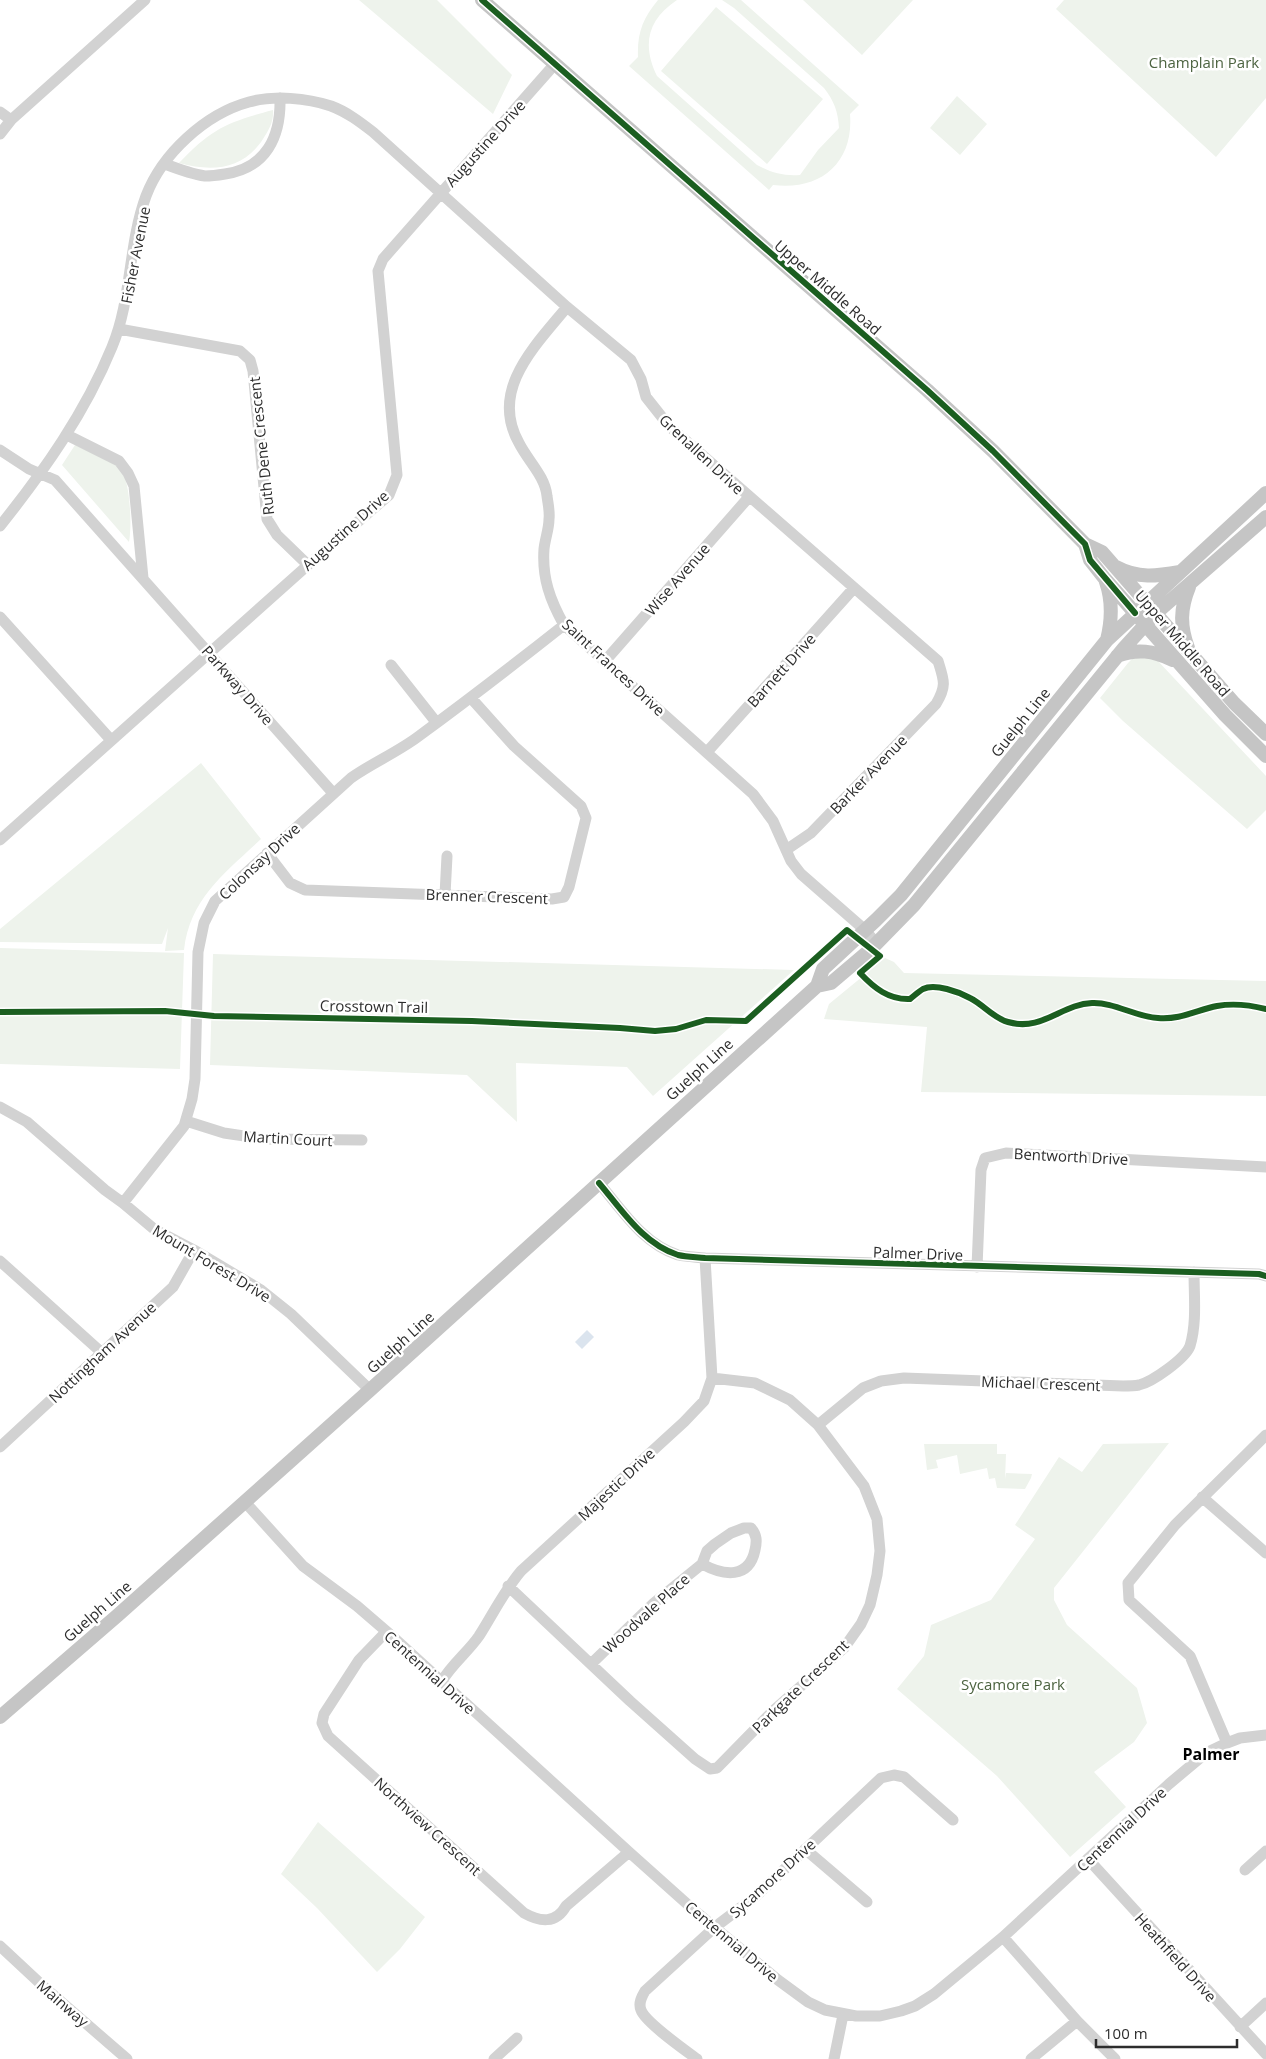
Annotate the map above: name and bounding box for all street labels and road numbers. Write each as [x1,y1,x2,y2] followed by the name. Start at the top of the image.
[441,95,529,191] street label: Augustine Drive
[116,205,154,305] street label: Fisher Avenue
[770,235,886,339] street label: Upper Middle Road
[244,376,278,516] street label: Ruth Dene Crescent
[655,410,749,498] street label: Grenallen Drive
[297,486,393,574] street label: Augustine Drive
[640,539,714,619] street label: Wise Avenue
[1131,585,1235,701] street label: Upper Middle Road
[558,614,670,720] street label: Saint Frances Drive
[742,629,820,711] street label: Barnett Drive
[198,641,278,729] street label: Parkway Drive
[986,683,1054,761] street label: Guelph Line
[825,730,911,818] street label: Barker Avenue
[214,818,304,904] street label: Colonsay Drive
[425,884,549,908] street label: Brenner Crescent
[320,995,428,1017] street label: Crosstown Trail
[661,1034,737,1104] street label: Guelph Line
[243,1126,333,1150] street label: Martin Court
[1013,1143,1129,1169] street label: Bentworth Drive
[149,1220,275,1306] street label: Mount Forest Drive
[873,1241,963,1265] street label: Palmer Drive
[44,1297,160,1407] street label: Nottingham Avenue
[362,1307,438,1377] street label: Guelph Line
[981,1371,1101,1395] street label: Michael Crescent
[573,1443,659,1525] street label: Majestic Drive
[599,1569,693,1657] street label: Woodvale Place
[59,1576,135,1646] street label: Guelph Line
[380,1626,480,1718] street label: Centennial Drive
[747,1635,853,1737] street label: Parkgate Crescent
[370,1773,486,1879] street label: Northview Crescent
[1072,1782,1170,1876] street label: Centennial Drive
[725,1834,819,1922] street label: Sycamore Drive
[681,1896,783,1986] street label: Centennial Drive
[1131,1908,1221,2006] street label: Heathfield Drive
[33,1975,93,2031] street label: Mainway

